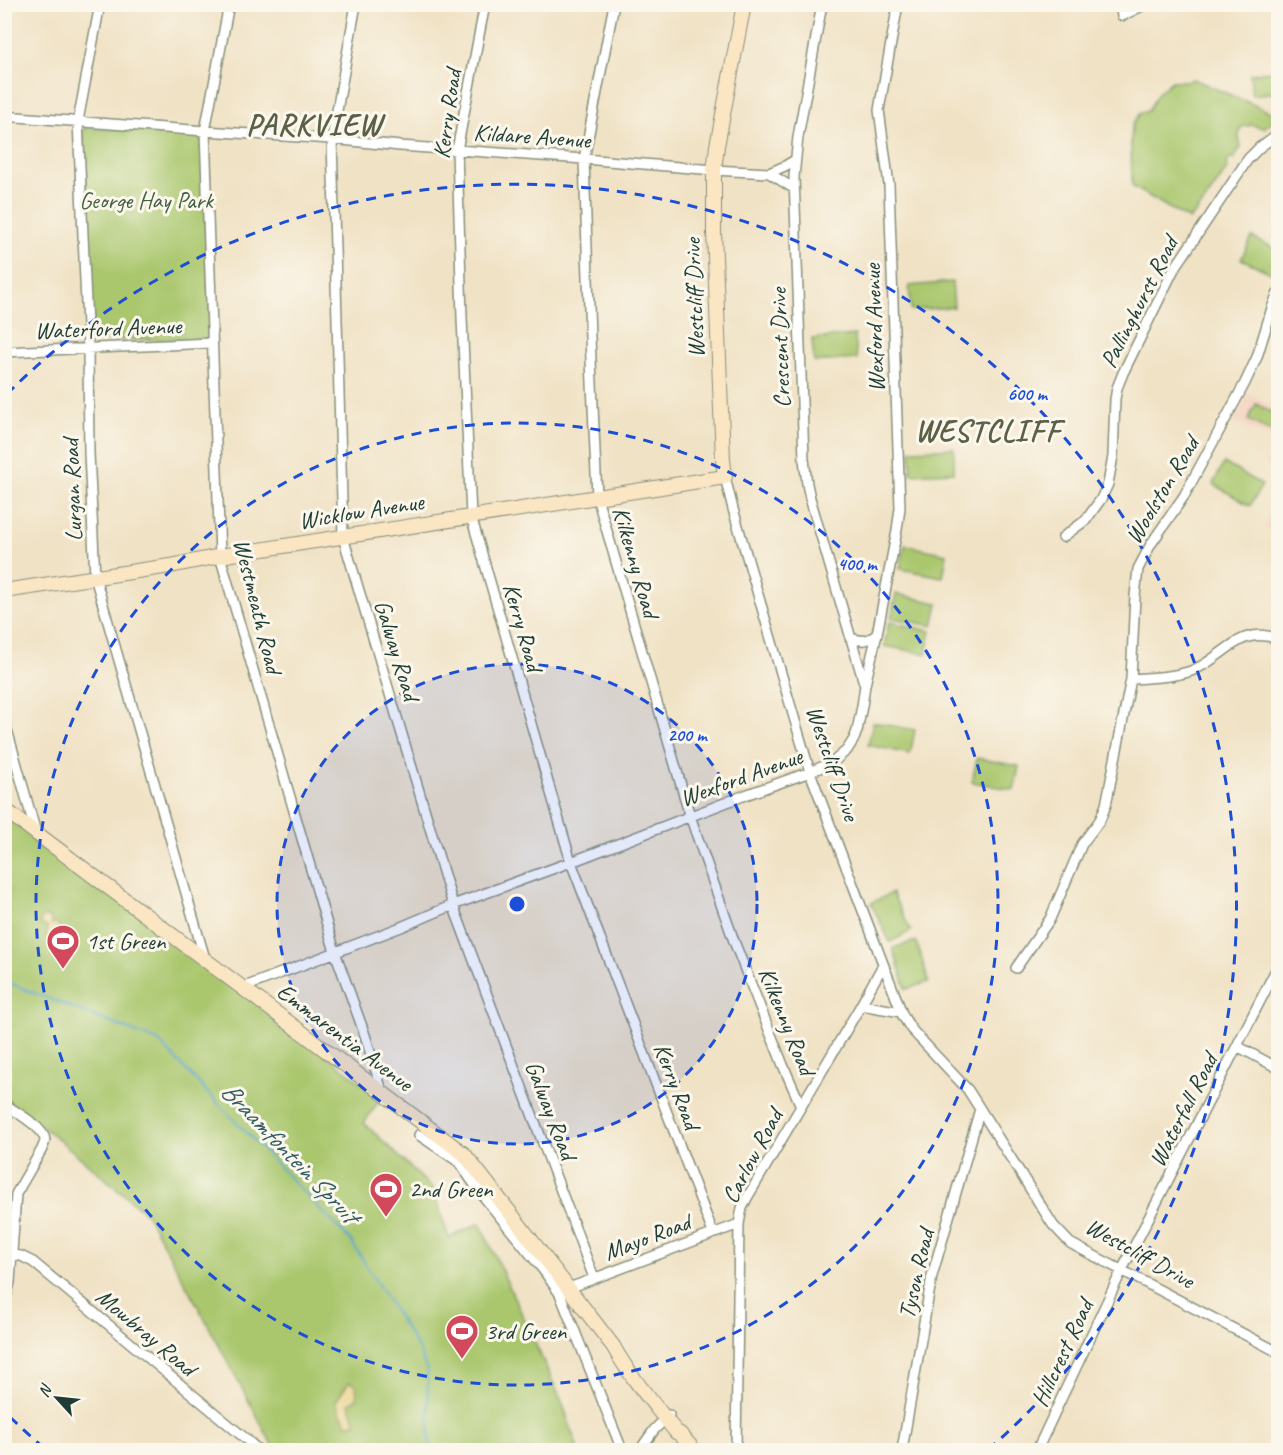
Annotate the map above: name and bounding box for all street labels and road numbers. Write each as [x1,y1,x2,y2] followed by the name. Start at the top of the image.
[426,64,469,161] street label: Kerry Road
[472,117,594,155] street label: Kildare Avenue
[1093,228,1186,373] street label: Pallinghurst Road
[677,236,711,358] street label: Westcliff Drive
[857,261,891,393] street label: Wexford Avenue
[763,285,797,408] street label: Crescent Drive
[34,310,184,346] street label: Waterford Avenue
[1118,428,1208,549] street label: Woolston Road
[55,435,89,542] street label: Lurgan Road
[297,486,428,536] street label: Wicklow Avenue
[606,503,667,624] street label: Kilkenny Road
[227,536,290,680] street label: Westmeath Road
[496,580,551,678] street label: Kerry Road
[368,596,427,707] street label: Galway Road
[799,702,867,826] street label: Westcliff Drive
[676,740,808,813] street label: Wexford Avenue
[752,963,824,1083] street label: Kilkenny Road
[271,976,421,1099] street label: Emmarentia Avenue
[647,1039,708,1137] street label: Kerry Road
[1142,1045,1226,1172] street label: Waterfall Road
[518,1056,585,1167] street label: Galway Road
[715,1101,791,1208] street label: Carlow Road
[600,1206,698,1267] street label: Mayo Road
[1080,1211,1201,1296] street label: Westcliff Drive
[891,1223,942,1322] street label: Tyson Road
[90,1281,205,1385] street label: Mowbray Road
[1024,1291,1101,1411] street label: Hillcrest Road

